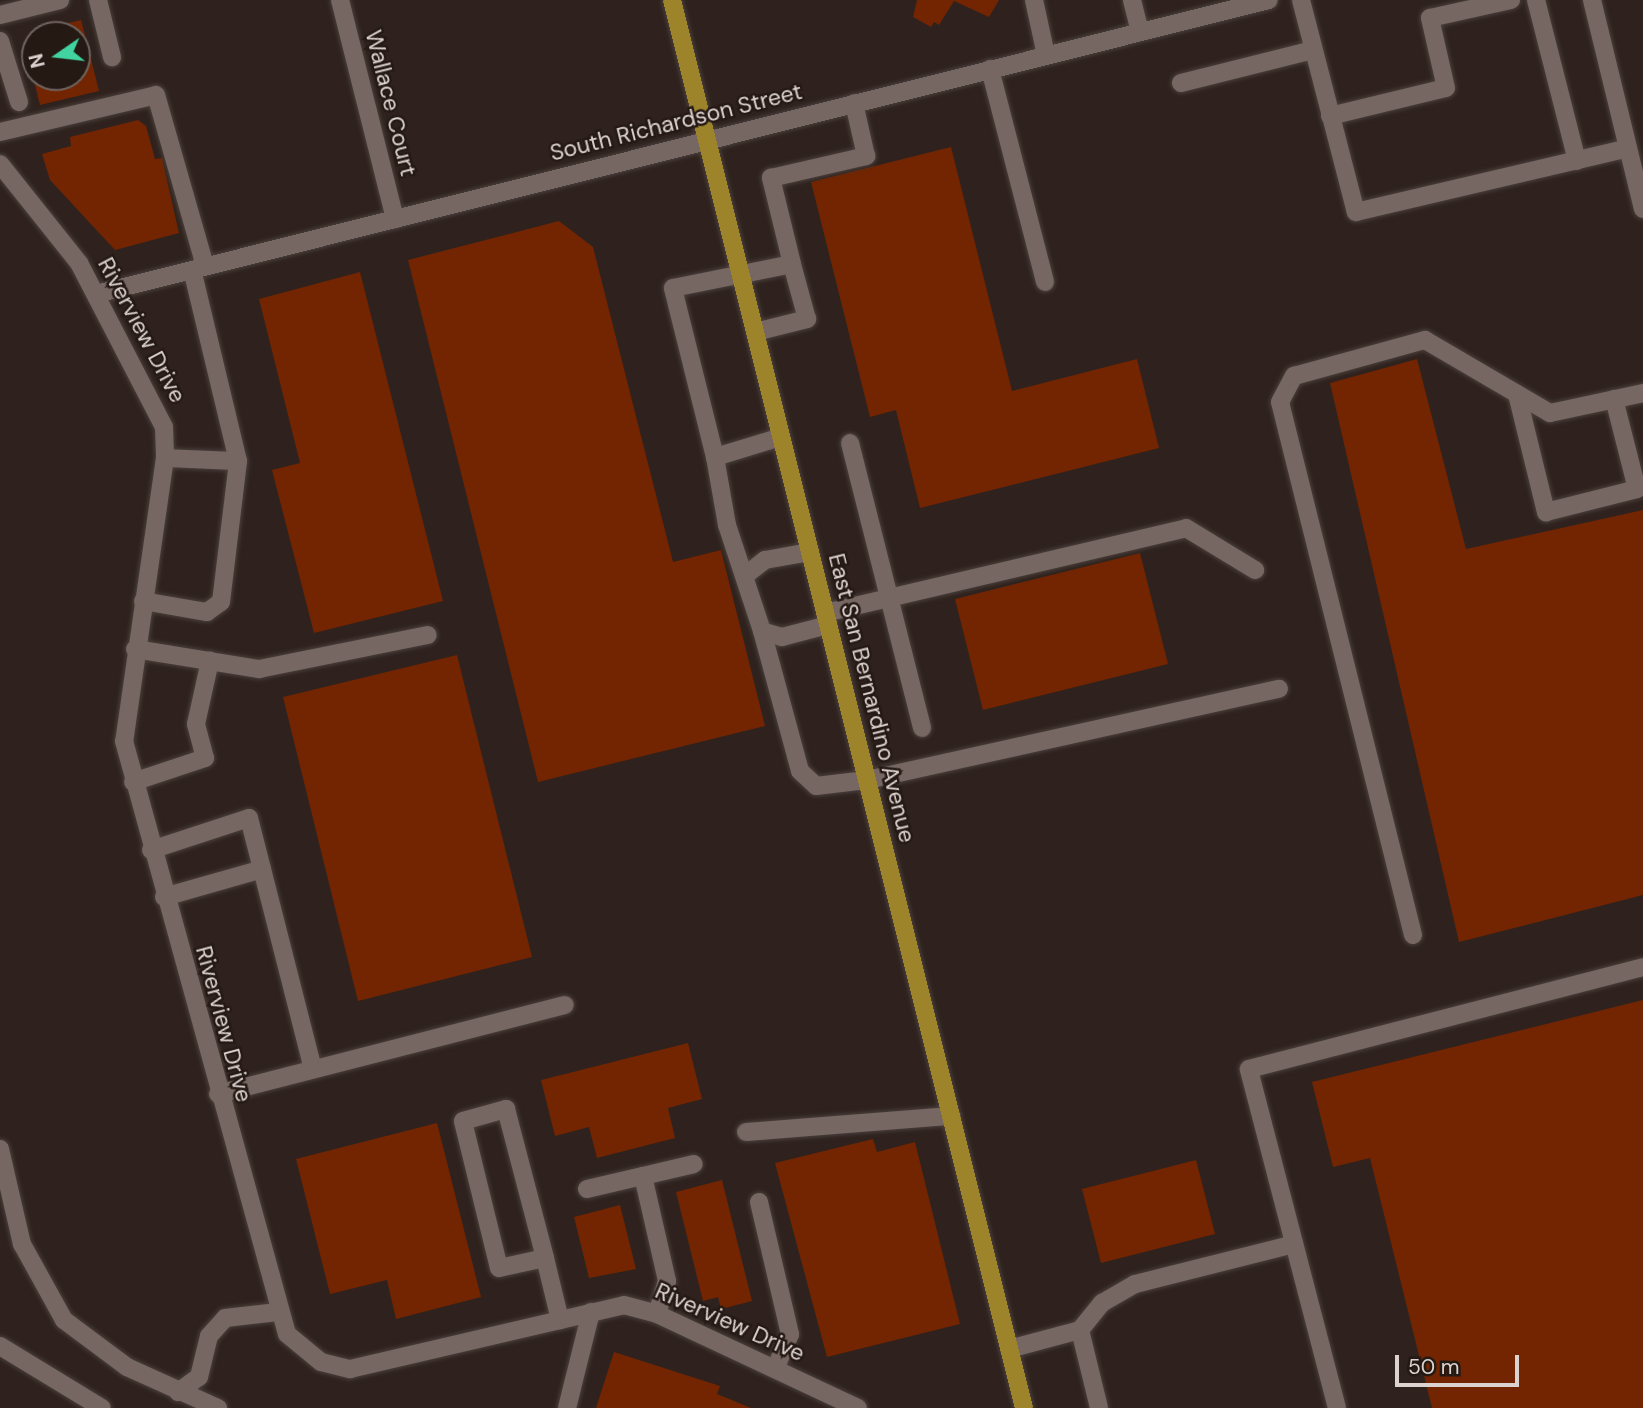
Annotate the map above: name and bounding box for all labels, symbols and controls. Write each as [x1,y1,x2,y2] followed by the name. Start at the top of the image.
[21,21,91,91] north arrow
[360,27,422,179] street label: Wallace Court
[23,51,51,70] text: N
[547,77,805,167] street label: South Richardson Street
[92,253,192,407] street label: Riverview Drive
[823,551,921,845] street label: East San Bernardino Avenue
[190,943,258,1105] street label: Riverview Drive
[651,1277,809,1367] street label: Riverview Drive
[1398,1342,1522,1386] scale bar
[1408,1353,1459,1381] text: 50 m

